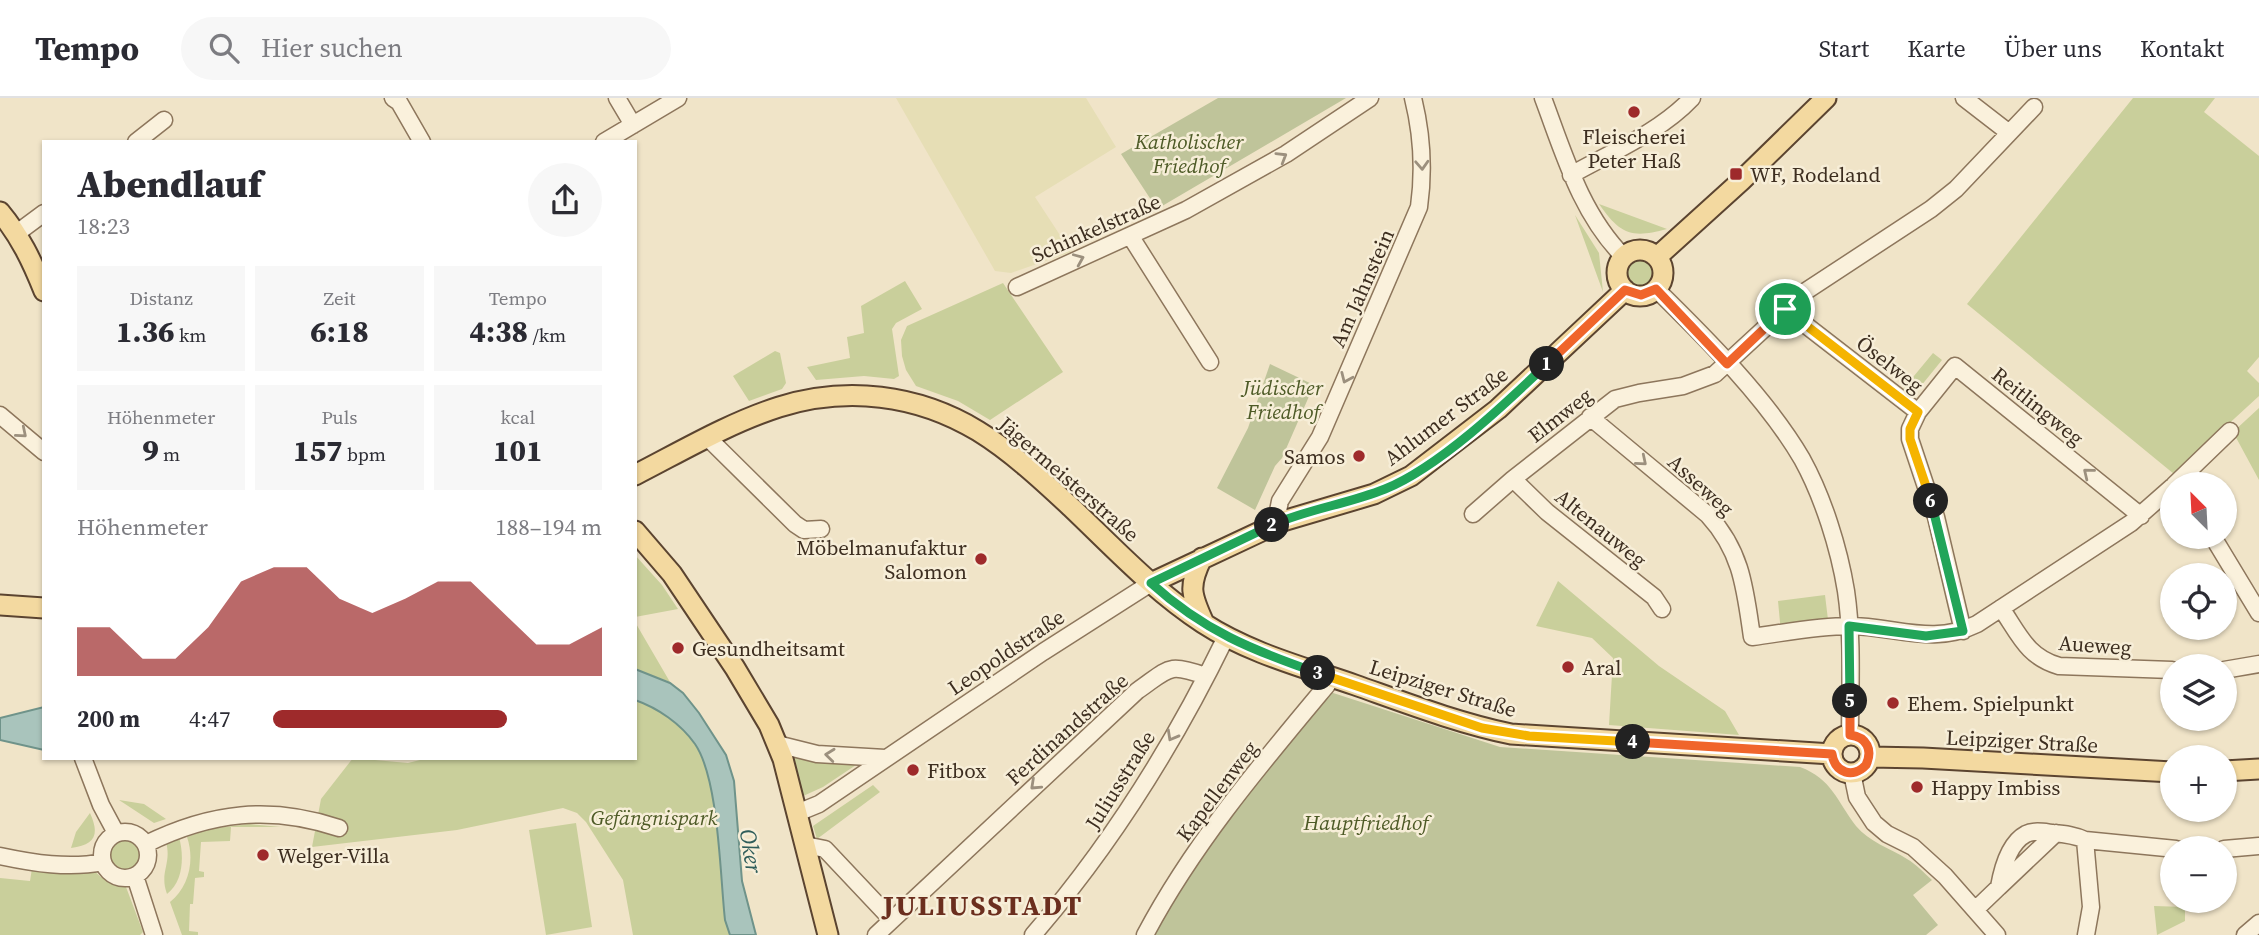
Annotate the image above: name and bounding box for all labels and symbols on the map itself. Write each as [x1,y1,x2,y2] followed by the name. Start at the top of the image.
[1626,104,1642,120] marker: Fleischerei Peter Haß
[1582,122,1686,175] place label: Fleischerei Peter Haß
[1133,127,1244,180] park label: Katholischer Friedhof
[1275,152,1288,165] one-way arrow
[1414,160,1429,171] one-way arrow
[1750,160,1880,189] place label: WF, Rodeland
[1728,166,1744,182] marker: WF, Rodeland
[1027,187,1165,269] street label: Schinkelstraße
[1323,224,1401,352] street label: Am Jahnstein
[1072,253,1084,267] one-way arrow
[1755,279,1815,339] pin
[1850,329,1930,399] street label: Öselweg
[1530,346,1564,382] pin: 1
[1378,360,1514,472] street label: Ahlumer Straße
[1986,360,2090,452] street label: Reitlingweg
[1340,371,1354,383] one-way arrow
[1240,373,1324,426] park label: Jüdischer Friedhof
[1522,381,1598,449] street label: Elmweg
[992,409,1146,548] street label: Jägermeisterstraße
[14,425,27,437] one-way arrow
[1284,442,1345,471] place label: Samos
[1662,447,1740,523] street label: Asseweg
[1351,448,1367,464] marker: Samos
[1635,452,1647,465] one-way arrow
[2083,468,2095,481] one-way arrow
[2160,472,2236,550] north arrow
[1549,482,1653,574] street label: Altenauweg
[1913,484,1948,518] pin: 6
[1254,508,1290,542] pin: 2
[796,533,967,586] place label: Möbelmanufaktur Salomon
[973,551,989,567] marker: Möbelmanufaktur Salomon
[942,602,1070,702] street label: Leopoldstraße
[2057,628,2133,662] street label: Aueweg
[692,634,845,663] place label: Gesundheitsamt
[670,640,686,656] marker: Gesundheitsamt
[1366,652,1520,724] street label: Leipziger Straße
[1582,653,1622,682] place label: Aral
[1300,656,1336,690] pin: 3
[1560,659,1576,675] marker: Aral
[1000,666,1134,792] street label: Ferdinandstraße
[1832,684,1868,718] pin: 5
[1907,689,2074,718] place label: Ehem. Spielpunkt
[1885,695,1901,711] marker: Ehem. Spielpunkt
[1945,723,2099,759] street label: Leipziger Straße
[1616,724,1650,760] pin: 4
[1078,725,1162,836] street label: Juliusstraße
[1167,729,1180,741] one-way arrow
[1170,735,1265,847] street label: Kapellenweg
[825,748,836,763] one-way arrow
[927,756,986,785] place label: Fitbox
[905,762,921,778] marker: Fitbox
[1931,773,2060,802] place label: Happy Imbiss
[1030,777,1043,790] one-way arrow
[1909,779,1925,795] marker: Happy Imbiss
[591,803,717,832] park label: Gefängnispark
[1303,808,1432,837] park label: Hauptfriedhof
[732,827,770,876] water label: Oker
[277,841,390,870] place label: Welger-Villa
[255,847,271,863] marker: Welger-Villa
[881,886,1083,924] district label: JULIUSSTADT

